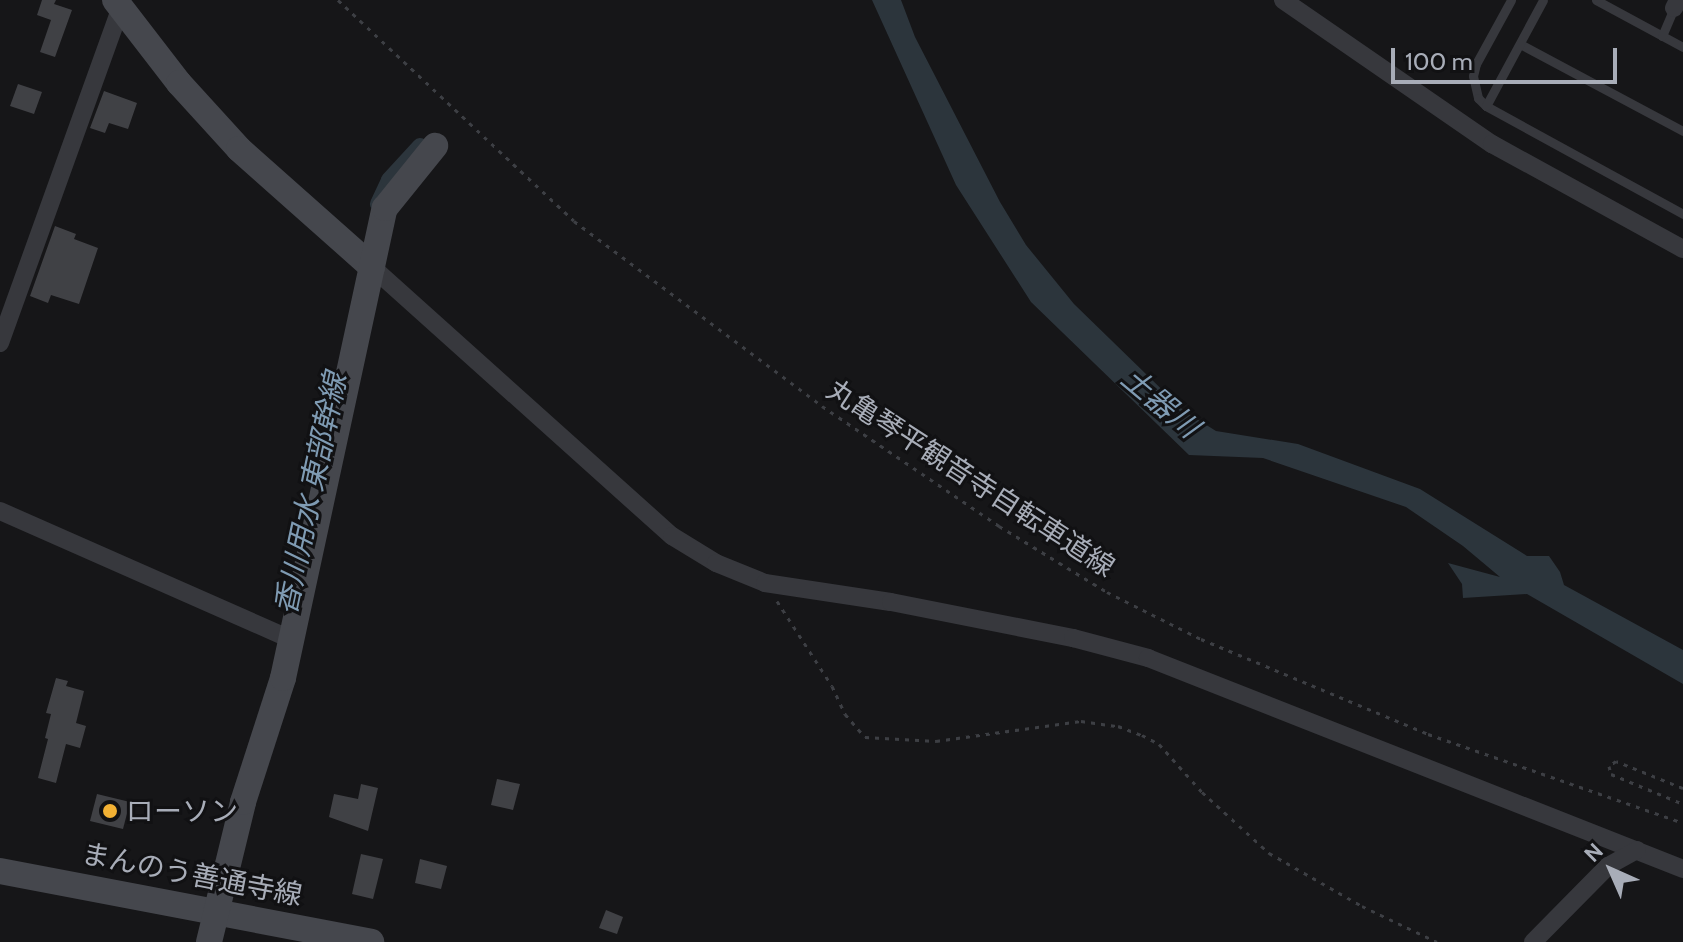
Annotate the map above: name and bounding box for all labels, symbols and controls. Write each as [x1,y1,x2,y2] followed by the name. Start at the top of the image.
[1395,32,1621,82] scale bar
[1405,47,1473,76] text: 100 m
[1114,360,1206,446] water label: 土器川
[268,370,354,618] water label: 香川用水 東部幹線
[821,372,1121,584] street label: 丸亀琴平観音寺自転車道線
[126,794,238,828] place label: ローソン
[101,802,119,820] marker: ローソン
[1571,830,1651,910] north arrow
[79,836,305,912] street label: まんのう善通寺線
[1579,838,1609,868] text: N

